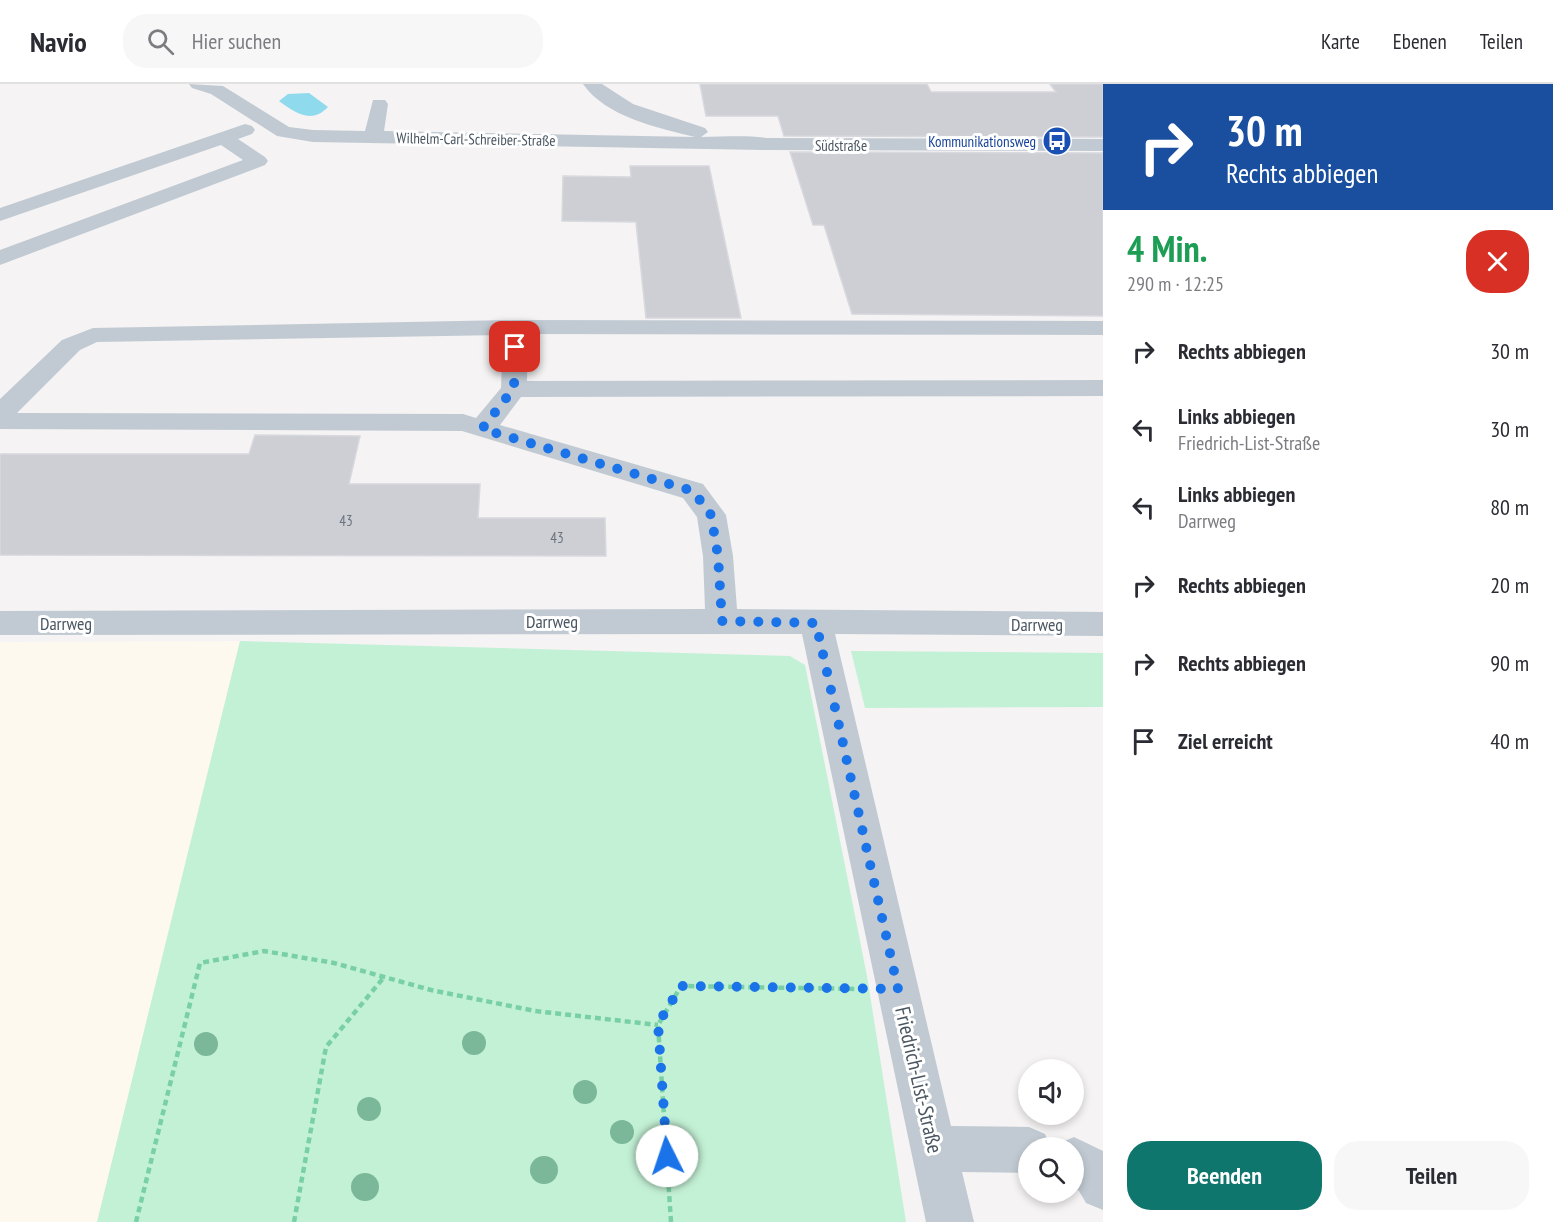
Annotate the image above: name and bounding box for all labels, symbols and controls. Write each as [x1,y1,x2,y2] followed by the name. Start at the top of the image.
[123,14,543,68] search box
[30,23,87,60] text: Navio
[144,25,177,58] icon: search
[192,27,281,55] text: Hier suchen
[1321,28,1360,55] text: Karte
[1393,28,1447,55] text: Ebenen
[1480,28,1523,55] text: Teilen
[1226,103,1303,158] text: 30 m
[1127,108,1205,186] icon: right
[1041,125,1073,157] bus stop icon: Kommunikationsweg
[396,128,556,150] street label: Wilhelm-Carl-Schreiber-Straße
[928,132,1036,151] place label: Kommunikationsweg
[815,136,867,155] street label: Südstraße
[1226,156,1378,190] text: Rechts abbiegen
[1127,225,1207,272] text: 4 Min.
[1466,230,1529,293] button: close
[1127,271,1224,297] text: 290 m · 12:25
[489,321,540,372] pin
[498,330,531,363] icon: arrive
[1127,335,1160,368] icon: right
[1178,337,1306,365] text: Rechts abbiegen
[1490,337,1529,365] text: 30 m
[1178,402,1295,430] text: Links abbiegen
[1127,413,1160,446] icon: left
[1490,415,1529,443] text: 30 m
[1178,430,1320,456] text: Friedrich-List-Straße
[1178,480,1295,508] text: Links abbiegen
[1127,491,1160,524] icon: left
[1490,493,1529,521] text: 80 m
[1178,508,1236,534] text: Darrweg
[339,511,353,530] house number: 43
[550,528,564,547] house number: 43
[1127,569,1160,602] icon: right
[1178,571,1306,599] text: Rechts abbiegen
[1490,571,1529,599] text: 20 m
[526,610,578,633] street label: Darrweg
[40,612,92,635] street label: Darrweg
[1011,613,1063,636] street label: Darrweg
[1127,647,1160,680] icon: right
[1178,649,1306,677] text: Rechts abbiegen
[1490,649,1529,677] text: 90 m
[1127,725,1160,758] icon: arrive
[1178,727,1273,755] text: Ziel erreicht
[1490,727,1529,755] text: 40 m
[889,1004,949,1156] street label: Friedrich-List-Straße
[1018,1059,1084,1203] map controls
[1018,1059,1084,1125] button: sound
[635,1124,699,1188] position arrow
[1018,1137,1084,1203] button: search
[1127,1141,1322,1210] button: Beenden
[1334,1141,1529,1210] button: Teilen

